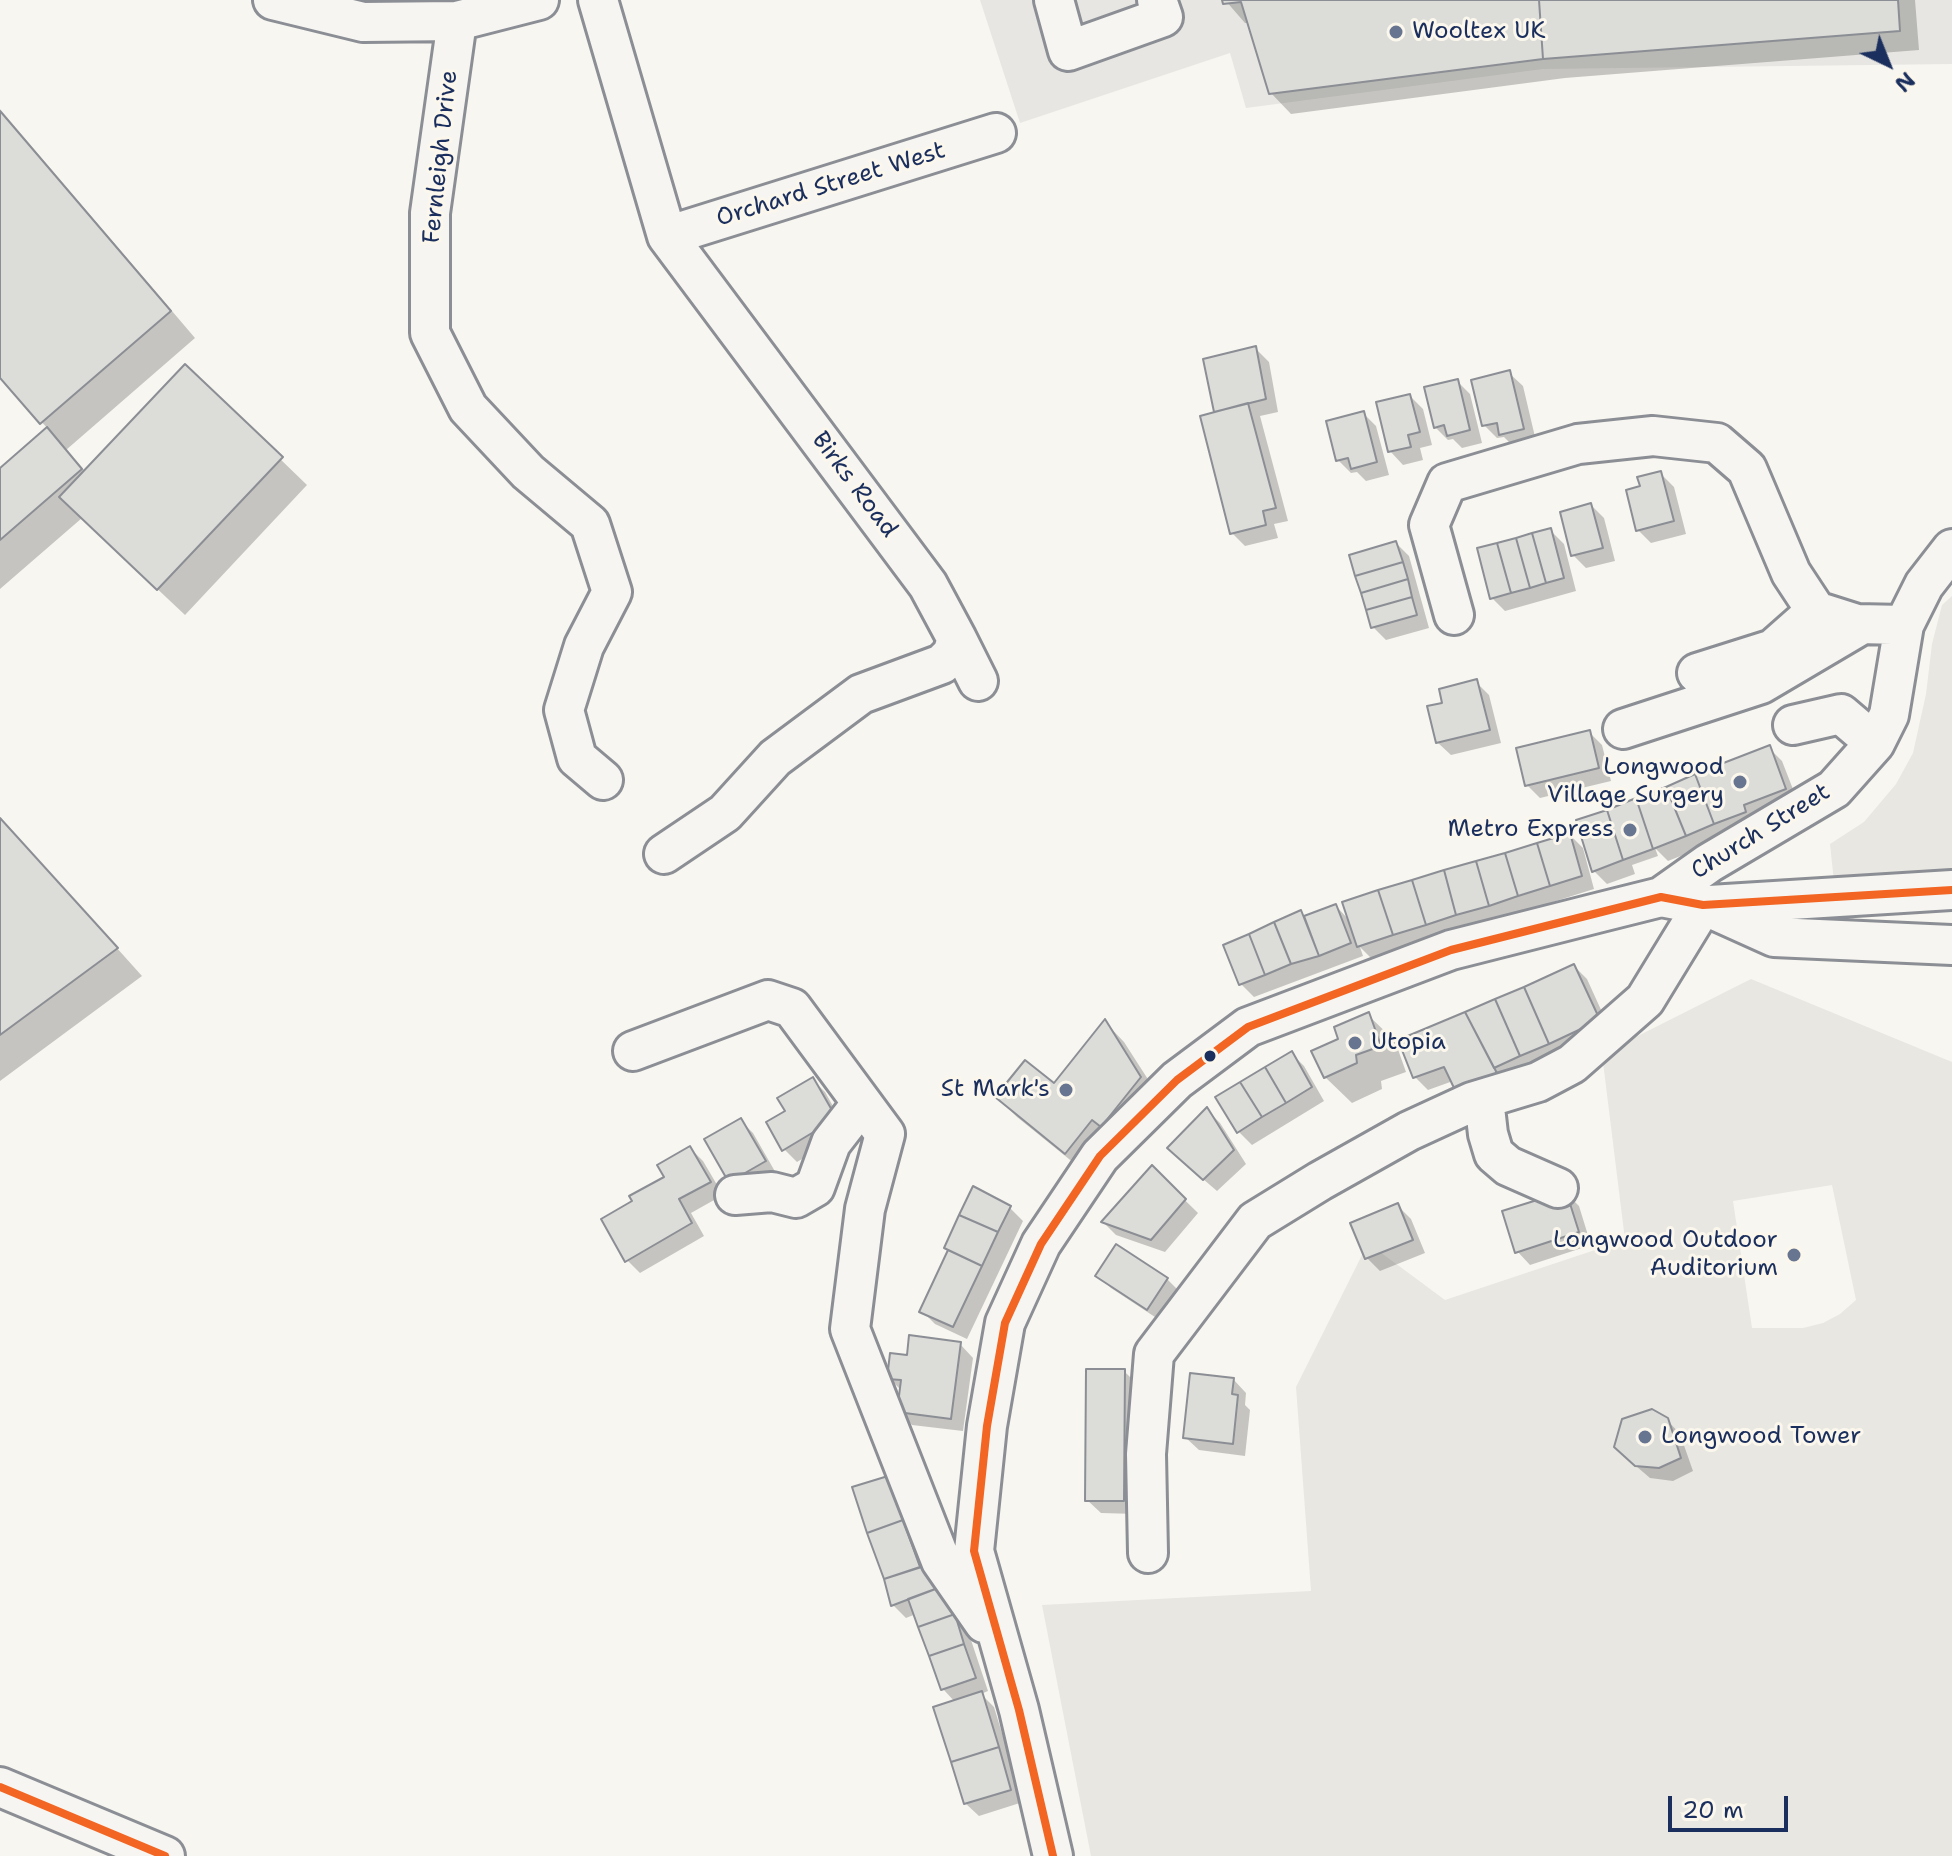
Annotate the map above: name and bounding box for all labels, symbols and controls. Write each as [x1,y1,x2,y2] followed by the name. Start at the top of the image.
[1412,18,1546,46] place label: Wooltex UK
[1387,23,1405,41] marker: Wooltex UK
[1848,24,1928,104] north arrow
[1888,65,1921,98] text: N
[418,69,464,245] street label: Fernleigh Drive
[713,136,949,234] street label: Orchard Street West
[805,426,903,544] street label: Birks Road
[1547,754,1724,810] place label: Longwood Village Surgery
[1731,773,1749,791] marker: Longwood Village Surgery
[1686,778,1836,886] street label: Church Street
[1448,816,1614,844] place label: Metro Express
[1621,821,1639,839] marker: Metro Express
[1371,1029,1446,1057] place label: Utopia
[1346,1034,1364,1052] marker: Utopia
[1202,1048,1218,1064] unlabelled marker
[941,1076,1050,1104] place label: St Mark's
[1057,1081,1075,1099] marker: St Mark's
[1553,1227,1778,1283] place label: Longwood Outdoor Auditorium
[1785,1246,1803,1264] marker: Longwood Outdoor Auditorium
[1661,1423,1861,1451] place label: Longwood Tower
[1636,1428,1654,1446] marker: Longwood Tower
[1672,1780,1792,1830] scale bar
[1682,1794,1744,1826] text: 20 m

